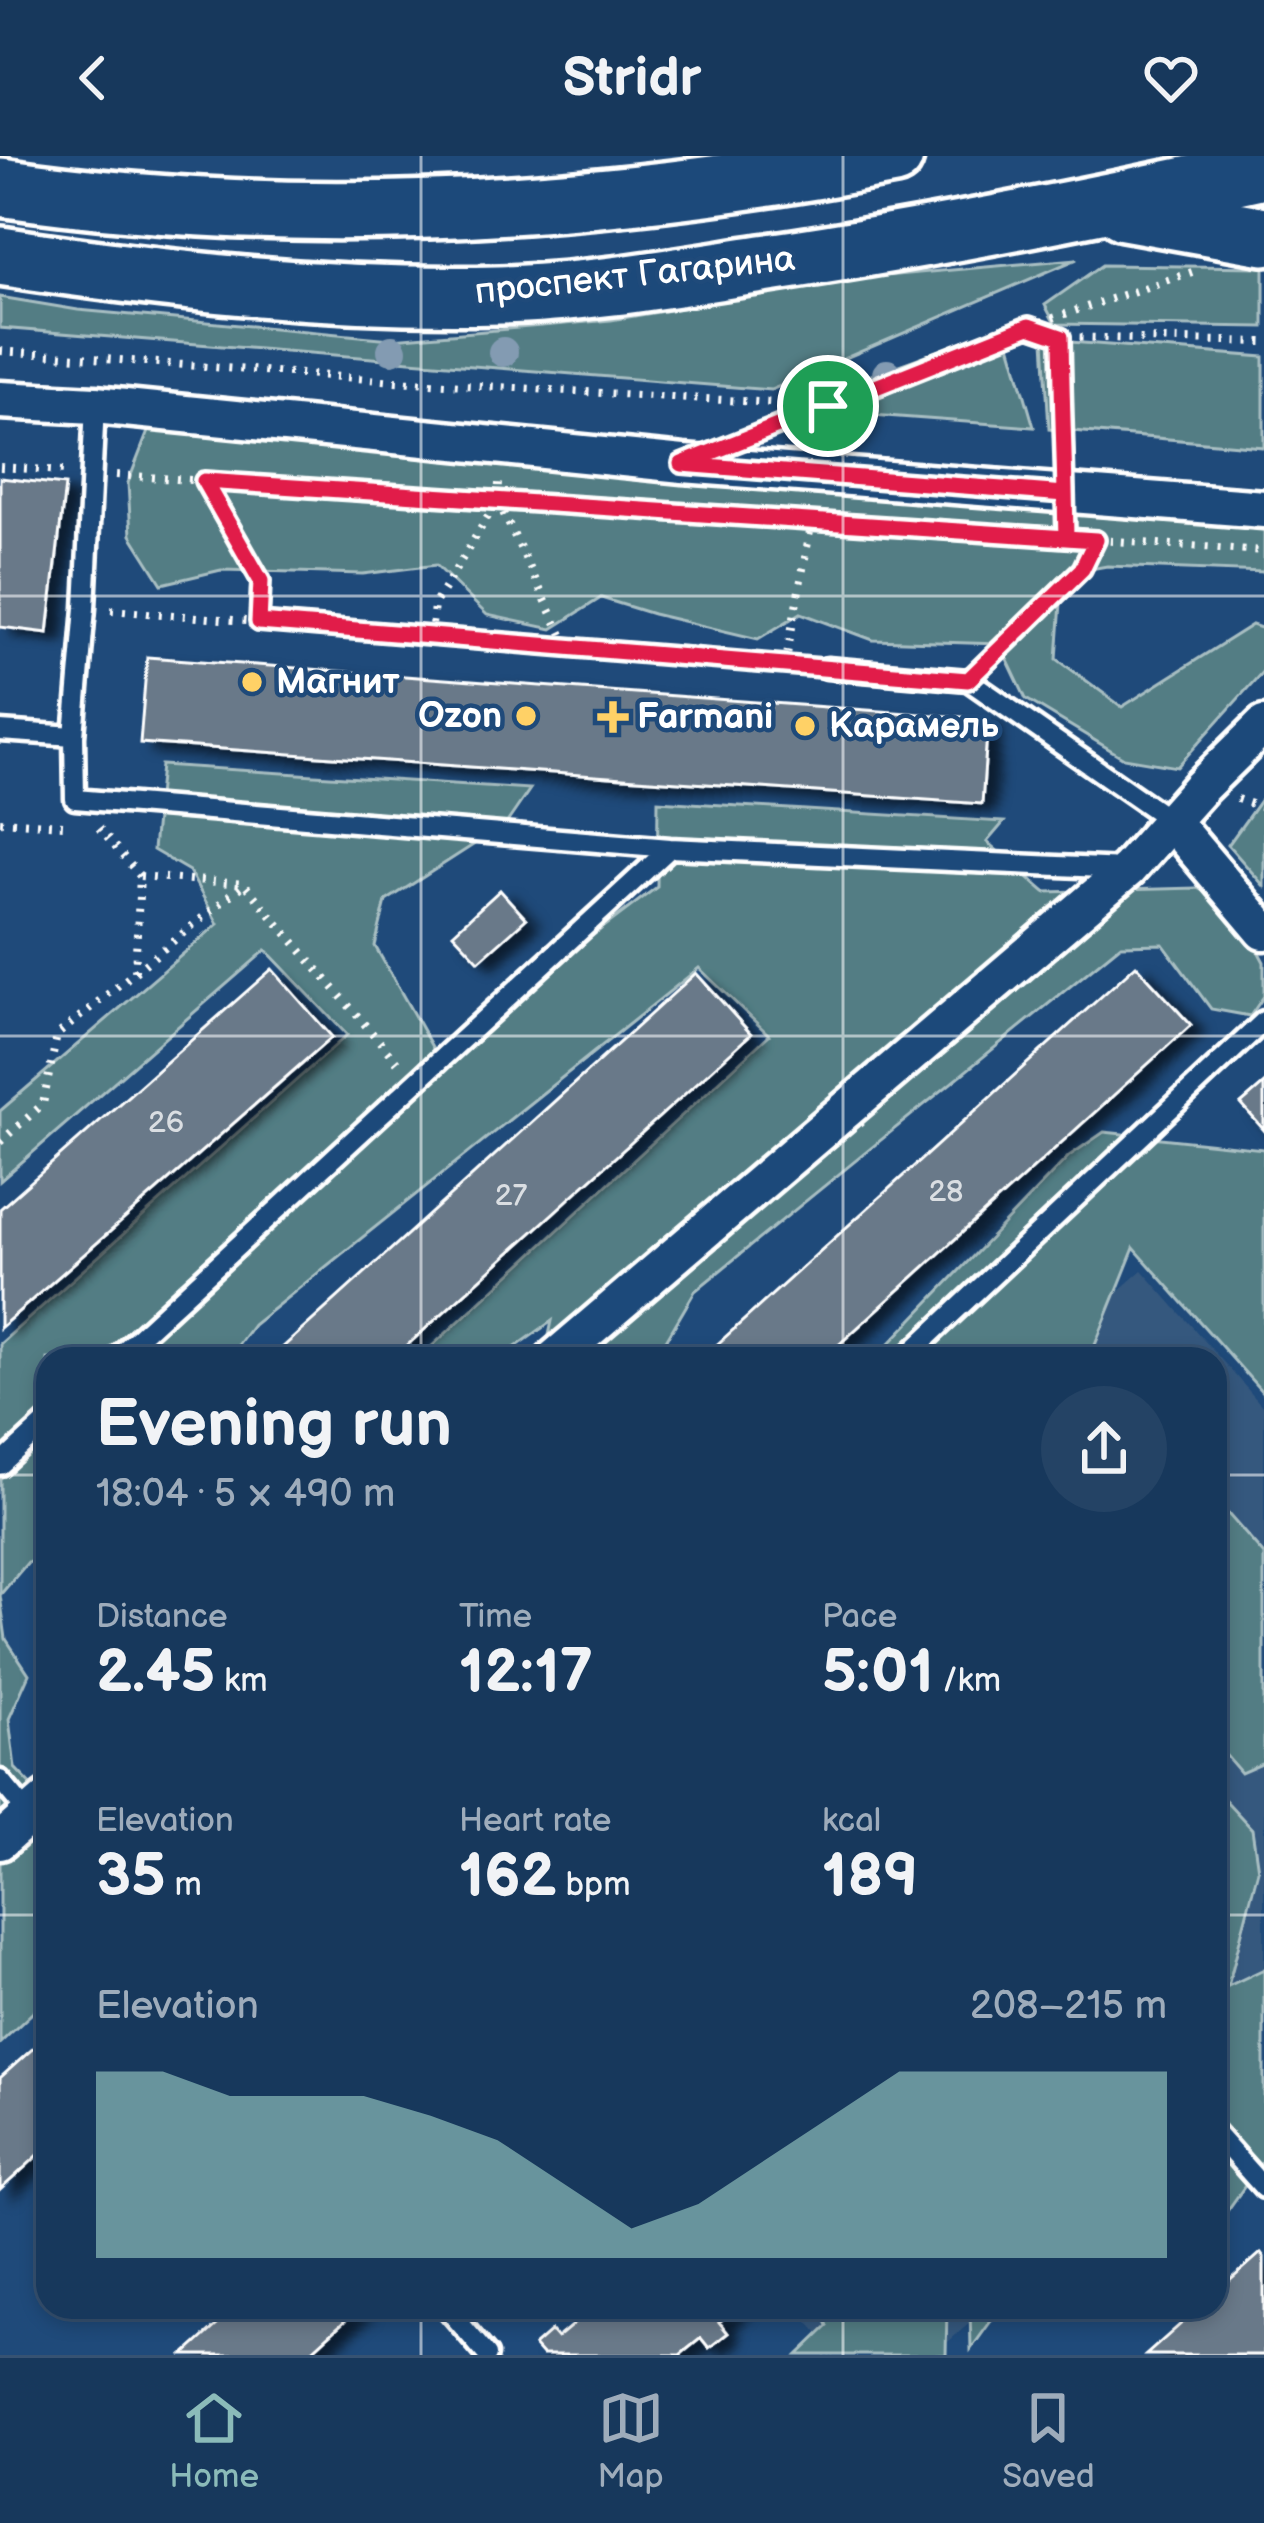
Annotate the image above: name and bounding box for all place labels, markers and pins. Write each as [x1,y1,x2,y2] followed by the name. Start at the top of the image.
[777,355,879,457] pin
[276,661,400,704] place label: Магнит
[239,669,265,695] marker: Магнит
[418,695,502,738] place label: Ozon
[637,696,773,739] place label: Farmani
[513,703,539,729] marker: Ozon
[600,704,626,730] marker: Farmani
[829,705,999,748] place label: Карамель
[792,713,818,739] marker: Карамель

